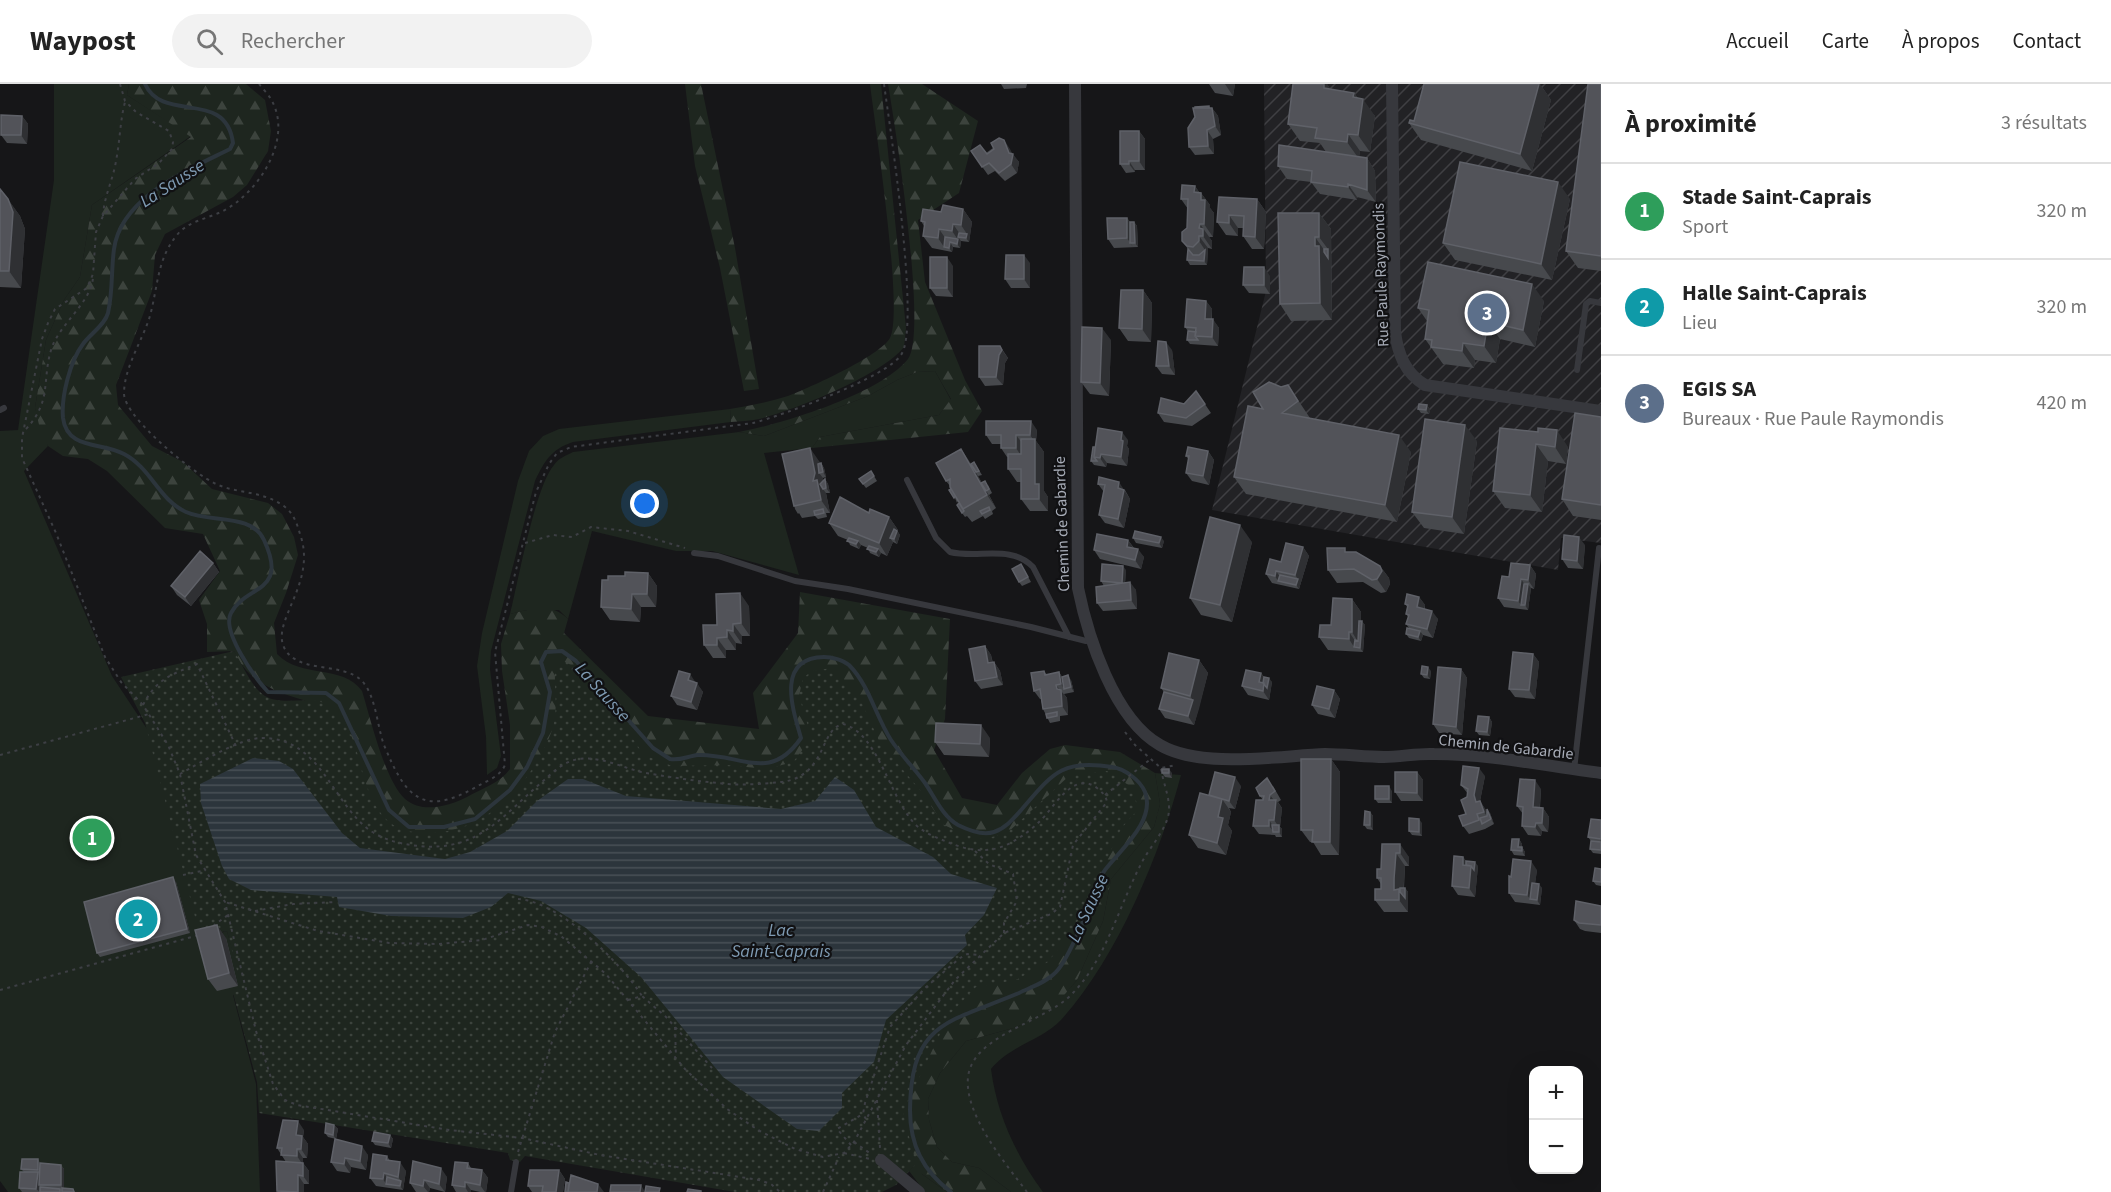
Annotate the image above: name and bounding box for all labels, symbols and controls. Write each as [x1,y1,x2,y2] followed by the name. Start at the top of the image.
[172,14,592,68] search box
[30,21,136,61] text: Waypost
[193,25,226,58] icon: search
[241,25,345,57] text: Rechercher
[1726,26,1789,56] text: Accueil
[1822,26,1869,56] text: Carte
[1902,26,1979,56] text: À propos
[2012,26,2081,56] text: Contact
[1625,105,1757,142] text: À proximité
[2001,109,2087,137] text: 3 résultats
[135,153,210,214] water label: La Sausse
[1682,181,1872,213] text: Stade Saint-Caprais
[1639,197,1650,225] text: 1
[2037,197,2087,225] text: 320 m
[1367,202,1395,347] street label: Rue Paule Raymondis
[1682,213,1728,241] text: Sport
[1682,277,1867,309] text: Halle Saint-Caprais
[1468,290,1506,336] pin: 3
[1639,293,1650,321] text: 2
[2037,293,2087,321] text: 320 m
[1682,309,1717,337] text: Lieu
[1682,373,1756,405] text: EGIS SA
[1639,389,1650,417] text: 3
[2037,389,2087,417] text: 420 m
[1682,405,1944,433] text: Bureaux · Rue Paule Raymondis
[1049,456,1075,592] street label: Chemin de Gabardie
[630,489,659,518] your location
[569,657,636,728] water label: La Sausse
[1437,729,1575,765] street label: Chemin de Gabardie
[72,816,112,861] pin: 1
[1062,870,1115,946] water label: La Sausse
[118,896,158,942] pin: 2
[731,918,831,964] water label: Lac Saint-Caprais
[1529,1066,1583,1174] map controls
[1529,1066,1583,1120] button: +
[1529,1120,1583,1174] button: −

